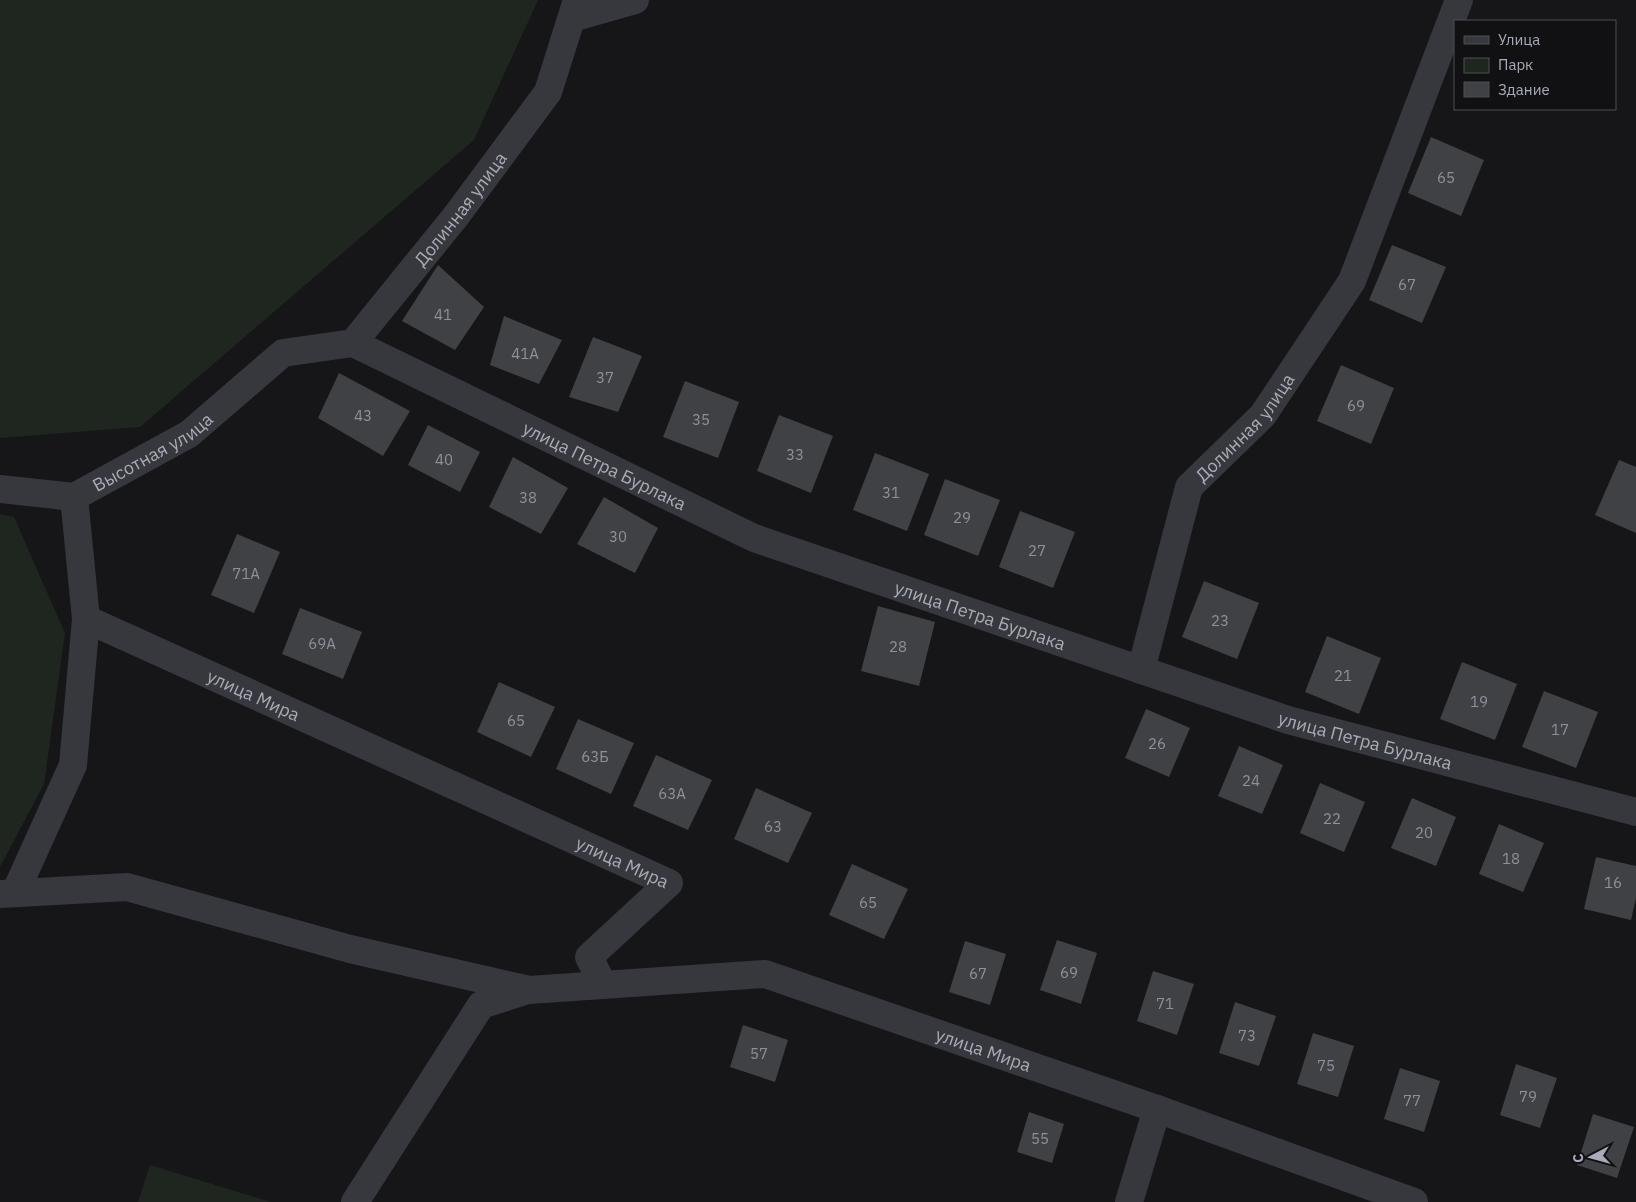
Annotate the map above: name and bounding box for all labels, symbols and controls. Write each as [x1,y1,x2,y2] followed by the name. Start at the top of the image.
[1454,20,1616,110] legend
[1498,30,1540,49] text: Улица
[1498,55,1533,74] text: Парк
[1498,80,1550,99] text: Здание
[409,147,512,271] street label: Долинная улица
[1437,168,1455,187] house number: 65
[1398,275,1416,294] house number: 67
[434,305,452,324] house number: 41
[511,344,539,363] house number: 41А
[596,368,614,387] house number: 37
[1190,369,1299,486] street label: Долинная улица
[1347,396,1365,415] house number: 69
[354,406,372,425] house number: 43
[88,407,218,496] street label: Высотная улица
[692,410,710,429] house number: 35
[519,416,691,515] street label: улица Петра Бурлака
[786,445,804,464] house number: 33
[435,450,453,469] house number: 40
[882,483,900,502] house number: 31
[519,488,537,507] house number: 38
[953,508,971,527] house number: 29
[609,527,627,546] house number: 30
[1028,541,1046,560] house number: 27
[232,564,260,583] house number: 71А
[892,575,1069,655] street label: улица Петра Бурлака
[1211,611,1229,630] house number: 23
[308,634,336,653] house number: 69А
[889,637,907,656] house number: 28
[204,664,304,726] street label: улица Мира
[1334,666,1352,685] house number: 21
[1470,692,1488,711] house number: 19
[1275,706,1455,775] street label: улица Петра Бурлака
[507,711,525,730] house number: 65
[1551,720,1569,739] house number: 17
[1148,734,1166,753] house number: 26
[581,747,609,766] house number: 63Б
[1242,771,1260,790] house number: 24
[658,784,686,803] house number: 63А
[1323,809,1341,828] house number: 22
[764,817,782,836] house number: 63
[1415,823,1433,842] house number: 20
[573,831,673,893] street label: улица Мира
[1502,849,1520,868] house number: 18
[1604,873,1622,892] house number: 16
[859,893,877,912] house number: 65
[1060,963,1078,982] house number: 69
[969,964,987,983] house number: 67
[1156,994,1174,1013] house number: 71
[933,1022,1035,1076] street label: улица Мира
[1238,1026,1256,1045] house number: 73
[750,1044,768,1063] house number: 57
[1317,1056,1335,1075] house number: 75
[1519,1087,1537,1106] house number: 79
[1403,1091,1421,1110] house number: 77
[1031,1129,1049,1148] house number: 55
[1566,1132,1616,1182] north arrow
[1569,1153,1587,1164] text: С

